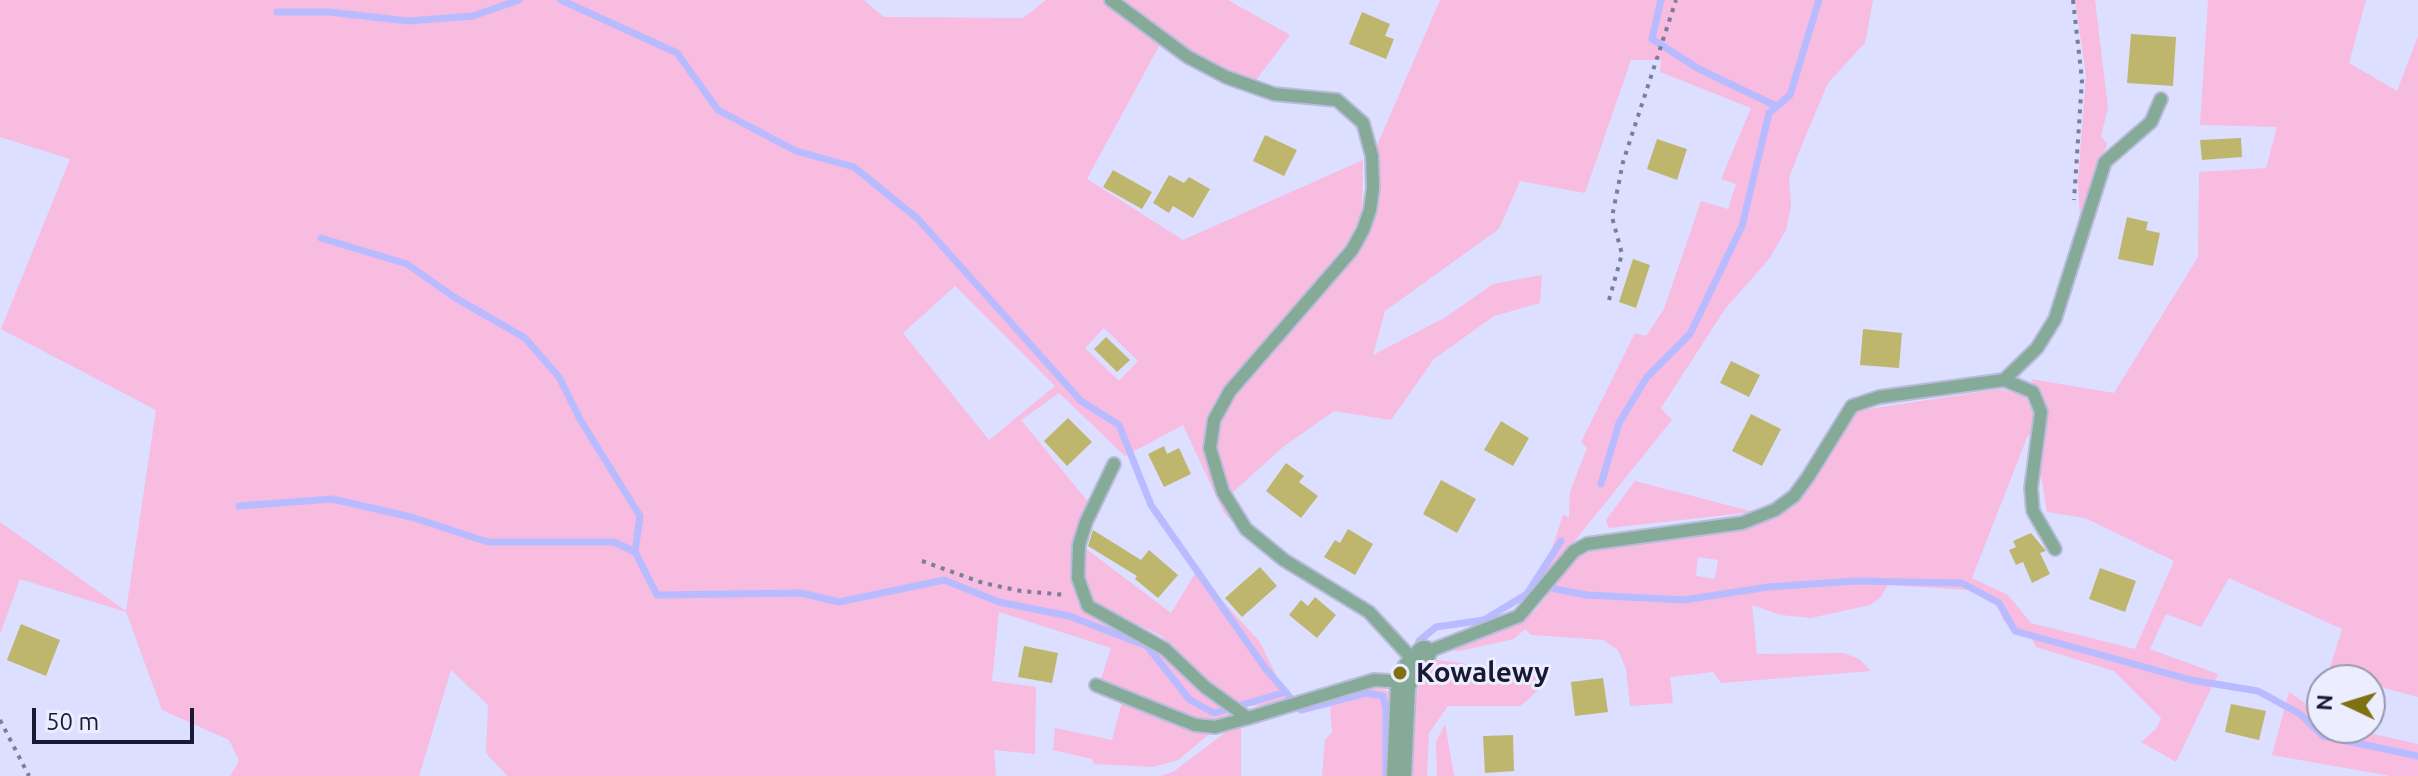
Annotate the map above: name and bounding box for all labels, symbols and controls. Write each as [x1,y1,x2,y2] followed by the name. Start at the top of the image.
[1416,656,1549,690] place label: Kowalewy
[1391,664,1409,682] marker: Kowalewy
[2306,664,2386,744] north arrow
[36,692,198,742] scale bar
[2311,693,2337,712] text: N
[46,708,99,735] text: 50 m

